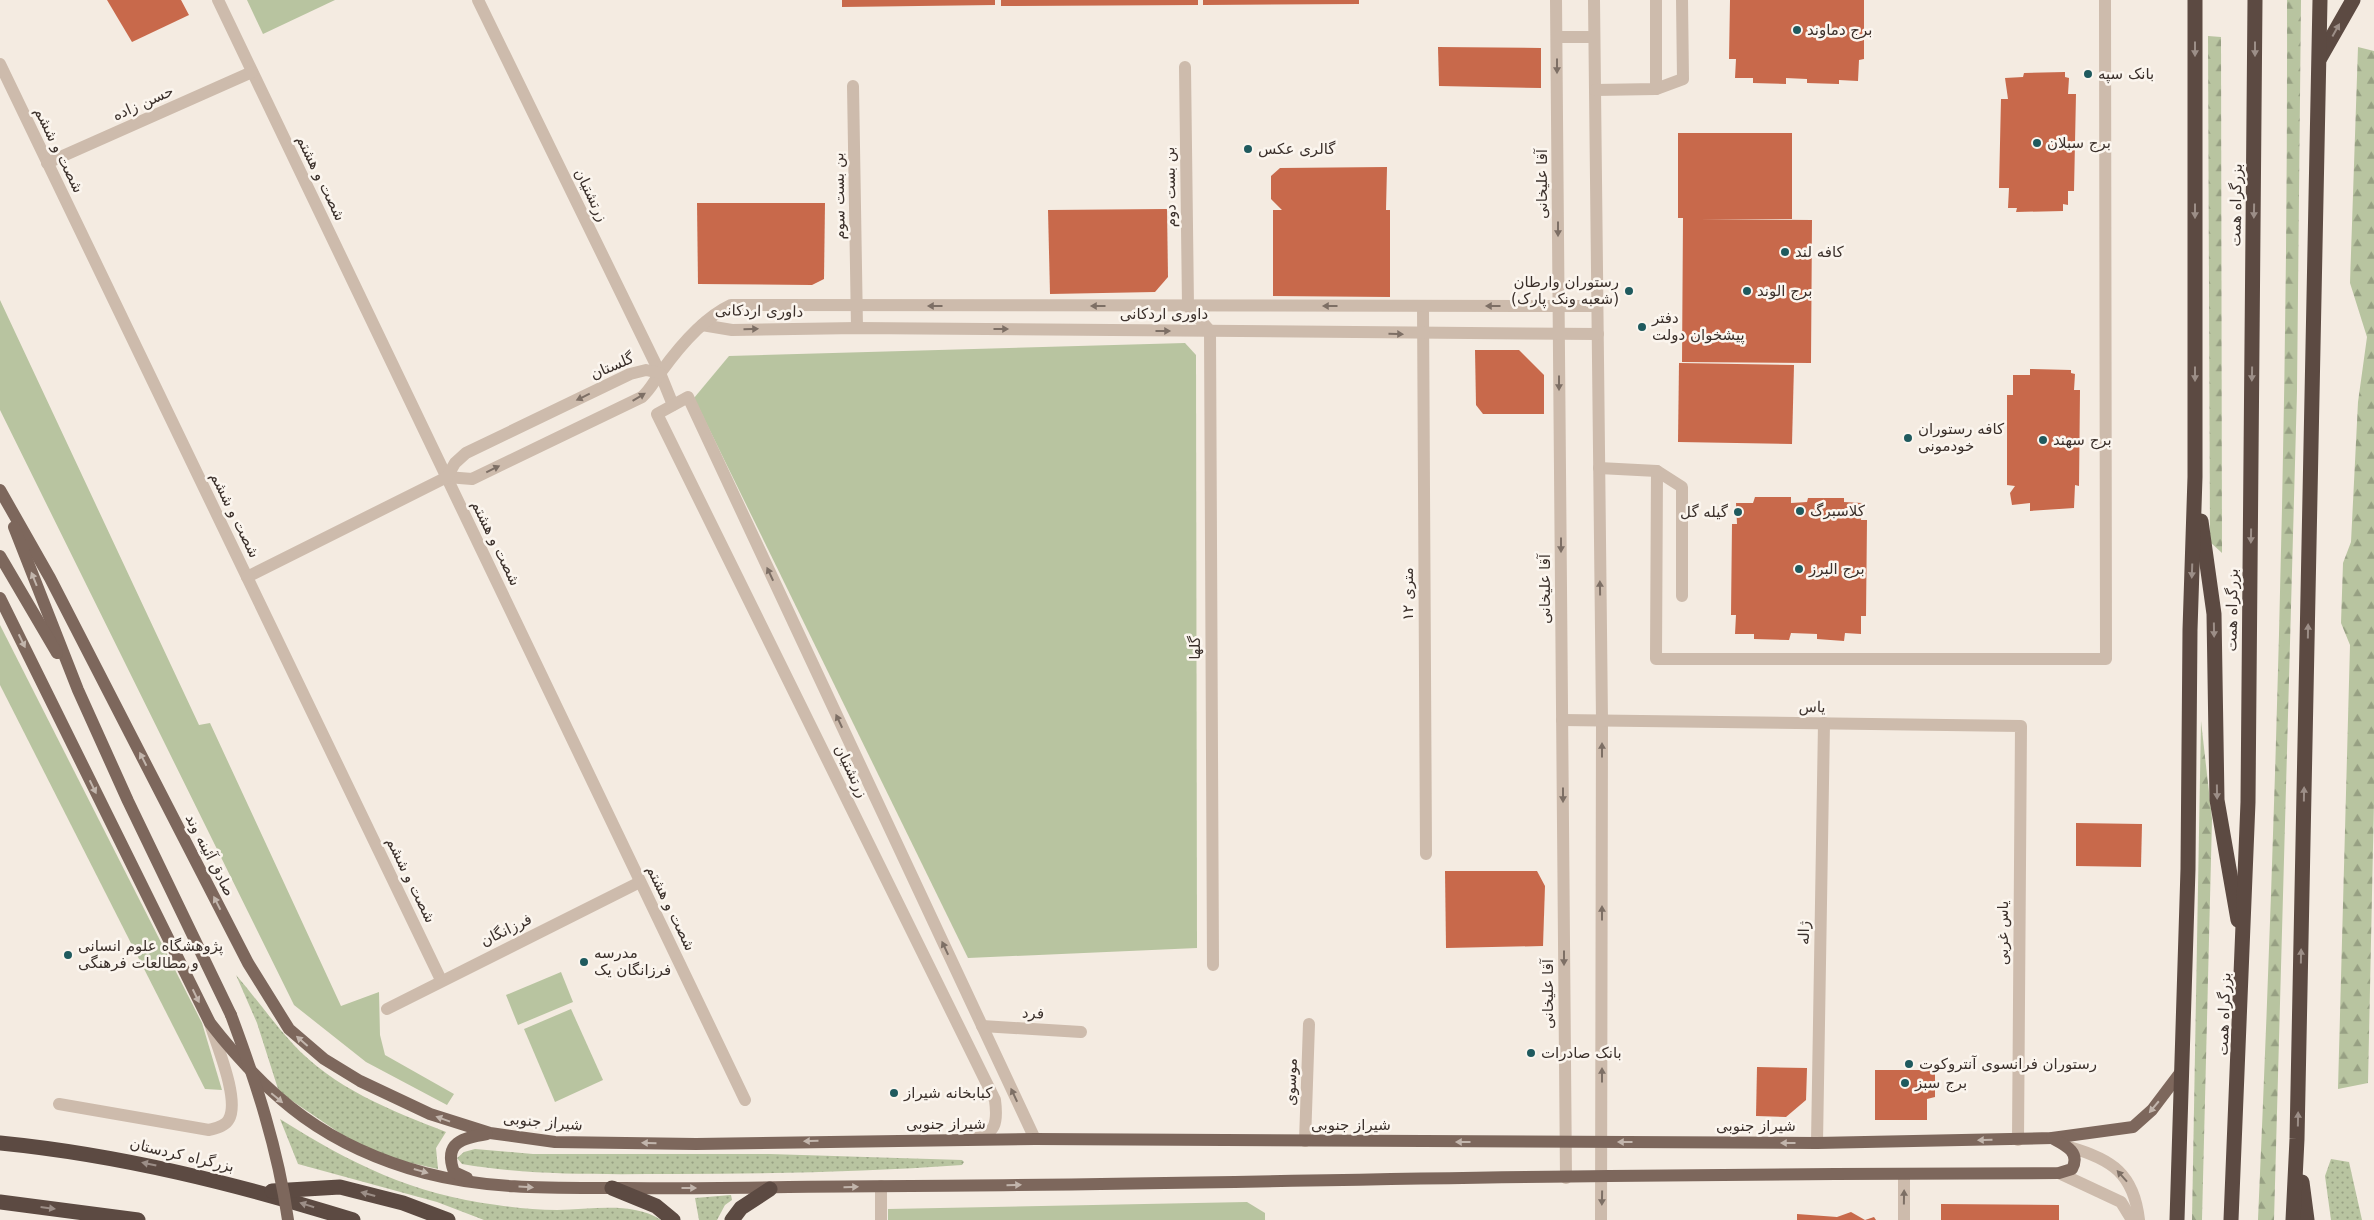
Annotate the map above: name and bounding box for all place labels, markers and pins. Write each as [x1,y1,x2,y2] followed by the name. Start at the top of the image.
[1807,21,1872,40] place label: برج دماوند
[1791,24,1803,36] marker: برج دماوند
[2098,65,2154,84] place label: بانک سپه
[2082,68,2094,80] marker: بانک سپه
[2047,134,2111,153] place label: برج سبلان
[2031,137,2043,149] marker: برج سبلان
[1258,140,1336,158] place label: گالری عکس
[1242,143,1254,155] marker: گالری عکس
[1795,243,1845,261] place label: کافه لند
[1779,246,1791,258] marker: کافه لند
[1511,273,1619,309] place label: رستوران وارطان (شعبه ونک پارک)
[1757,282,1812,301] place label: برج الوند
[1623,285,1635,297] marker: رستوران وارطان (شعبه ونک پارک)
[1741,285,1753,297] marker: برج الوند
[1651,309,1745,345] place label: دفتر پیشخوان دولت
[1636,321,1648,333] marker: دفتر پیشخوان دولت
[1918,420,2005,455] place label: کافه رستوران خودمونی
[2053,431,2112,450] place label: برج سهند
[1902,432,1914,444] marker: کافه رستوران خودمونی
[2037,434,2049,446] marker: برج سهند
[1810,502,1866,520] place label: کلاسبرگ
[1680,503,1729,521] place label: گیله گل
[1794,505,1806,517] marker: کلاسبرگ
[1732,506,1744,518] marker: گیله گل
[1808,560,1865,579] place label: برج البرز
[1793,563,1805,575] marker: برج البرز
[78,937,223,972] place label: پژوهشگاه علوم انسانی و مطالعات فرهنگی
[594,944,671,979] place label: مدرسه فرزانگان یک
[62,949,74,961] marker: پژوهشگاه علوم انسانی و مطالعات فرهنگی
[578,956,590,968] marker: مدرسه فرزانگان یک
[1541,1044,1622,1062] place label: بانک صادرات
[1525,1047,1537,1059] marker: بانک صادرات
[1919,1055,2097,1073] place label: رستوران فرانسوی آنتروکوت
[1903,1058,1915,1070] marker: رستوران فرانسوی آنتروکوت
[1914,1074,1967,1093] place label: برج سبز
[1899,1077,1911,1089] marker: برج سبز
[903,1084,993,1102] place label: کبابخانه شیراز
[888,1087,900,1099] marker: کبابخانه شیراز

